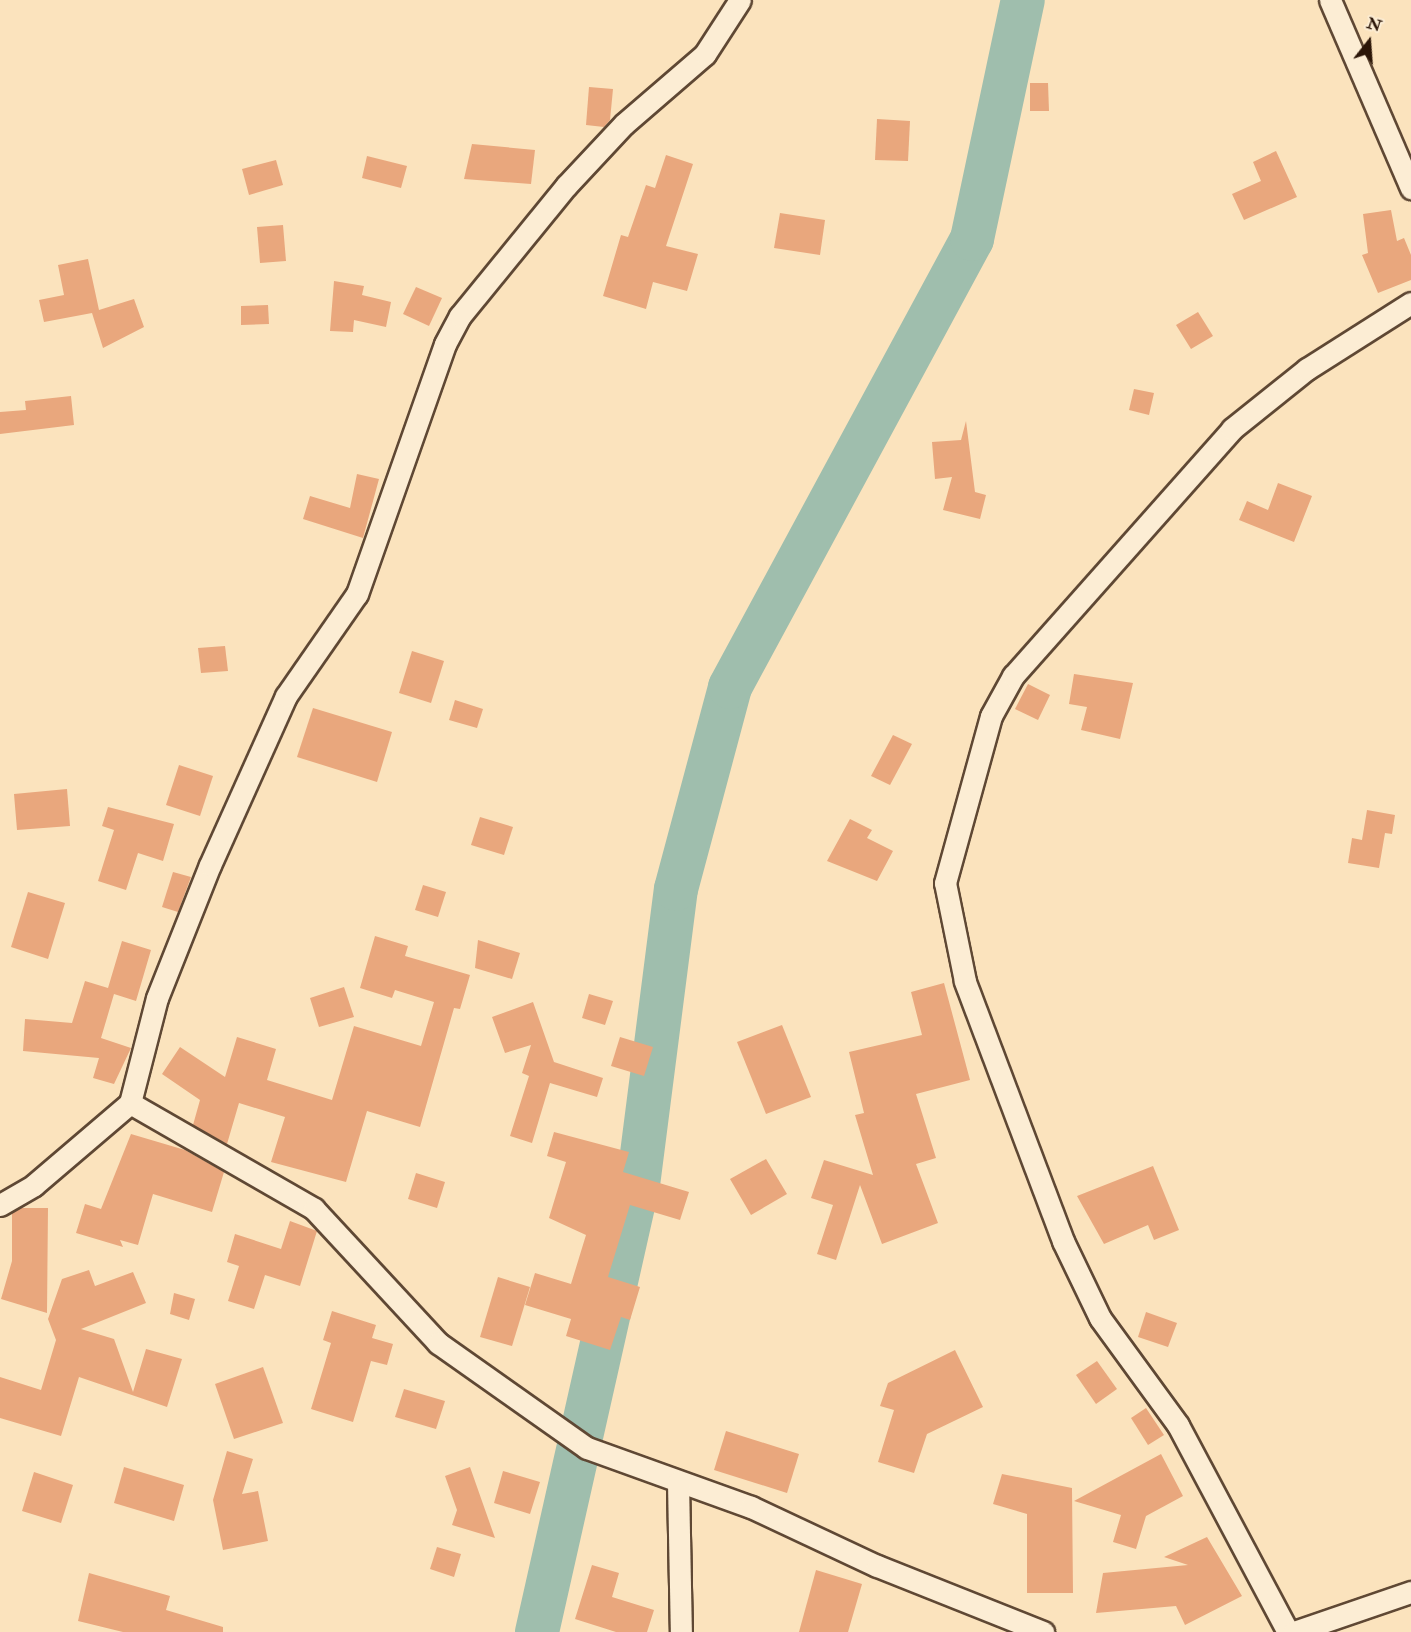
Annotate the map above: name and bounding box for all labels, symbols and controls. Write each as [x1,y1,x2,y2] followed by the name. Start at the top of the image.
[1339,12,1399,72] north arrow
[1364,13,1384,36] text: N

